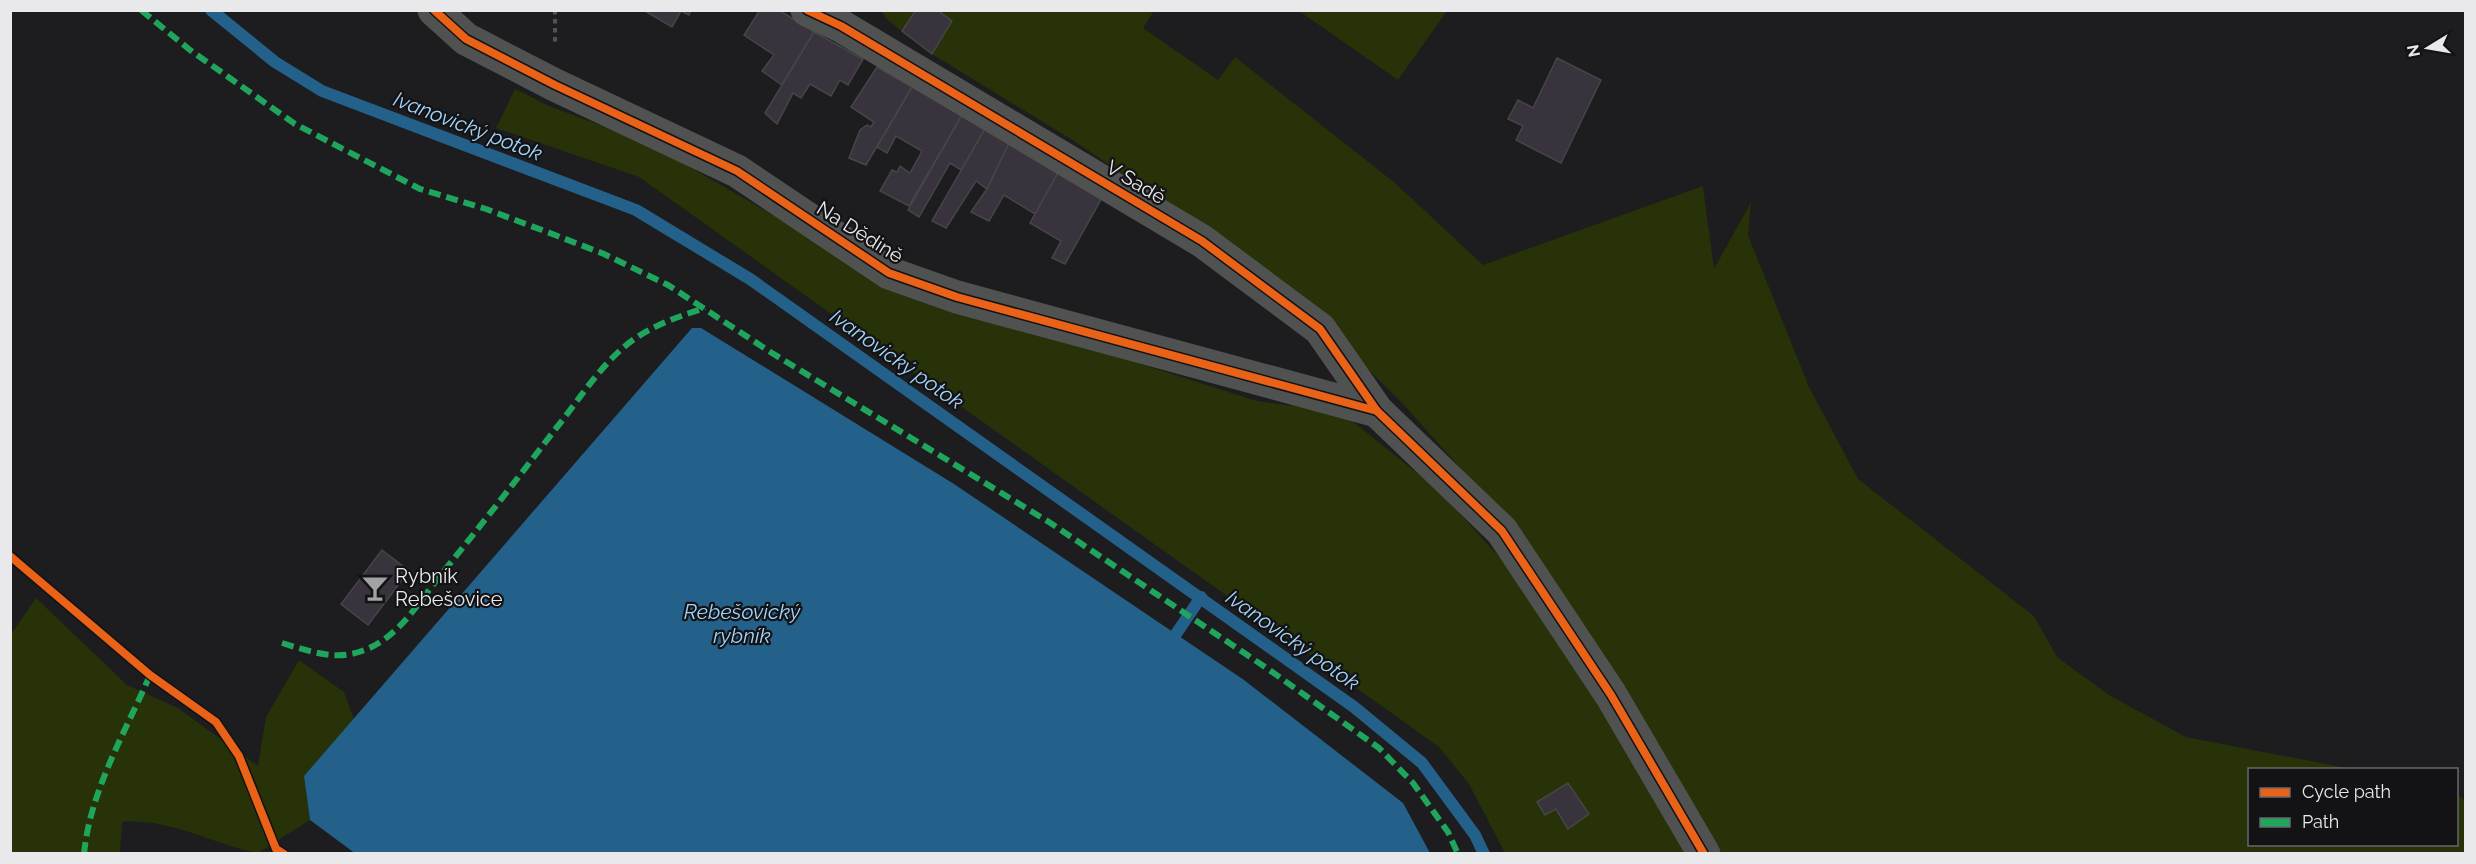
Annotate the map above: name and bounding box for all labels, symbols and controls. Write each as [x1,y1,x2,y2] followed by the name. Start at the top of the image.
[2398,18,2458,78] north arrow
[2403,43,2424,59] text: N
[390,86,546,166] water label: Ivanovický potok
[1102,155,1170,209] street label: V Sadě
[812,196,908,268] street label: Na Dědině
[825,304,969,414] water label: Ivanovický potok
[395,564,503,611] place label: Rybník Rebešovice
[360,573,390,603] bar icon: Rybník Rebešovice
[1221,585,1365,695] water label: Ivanovický potok
[684,599,801,648] water label: Rebešovický rybník
[2248,768,2458,846] legend
[2302,781,2391,802] text: Cycle path
[2302,811,2339,832] text: Path

